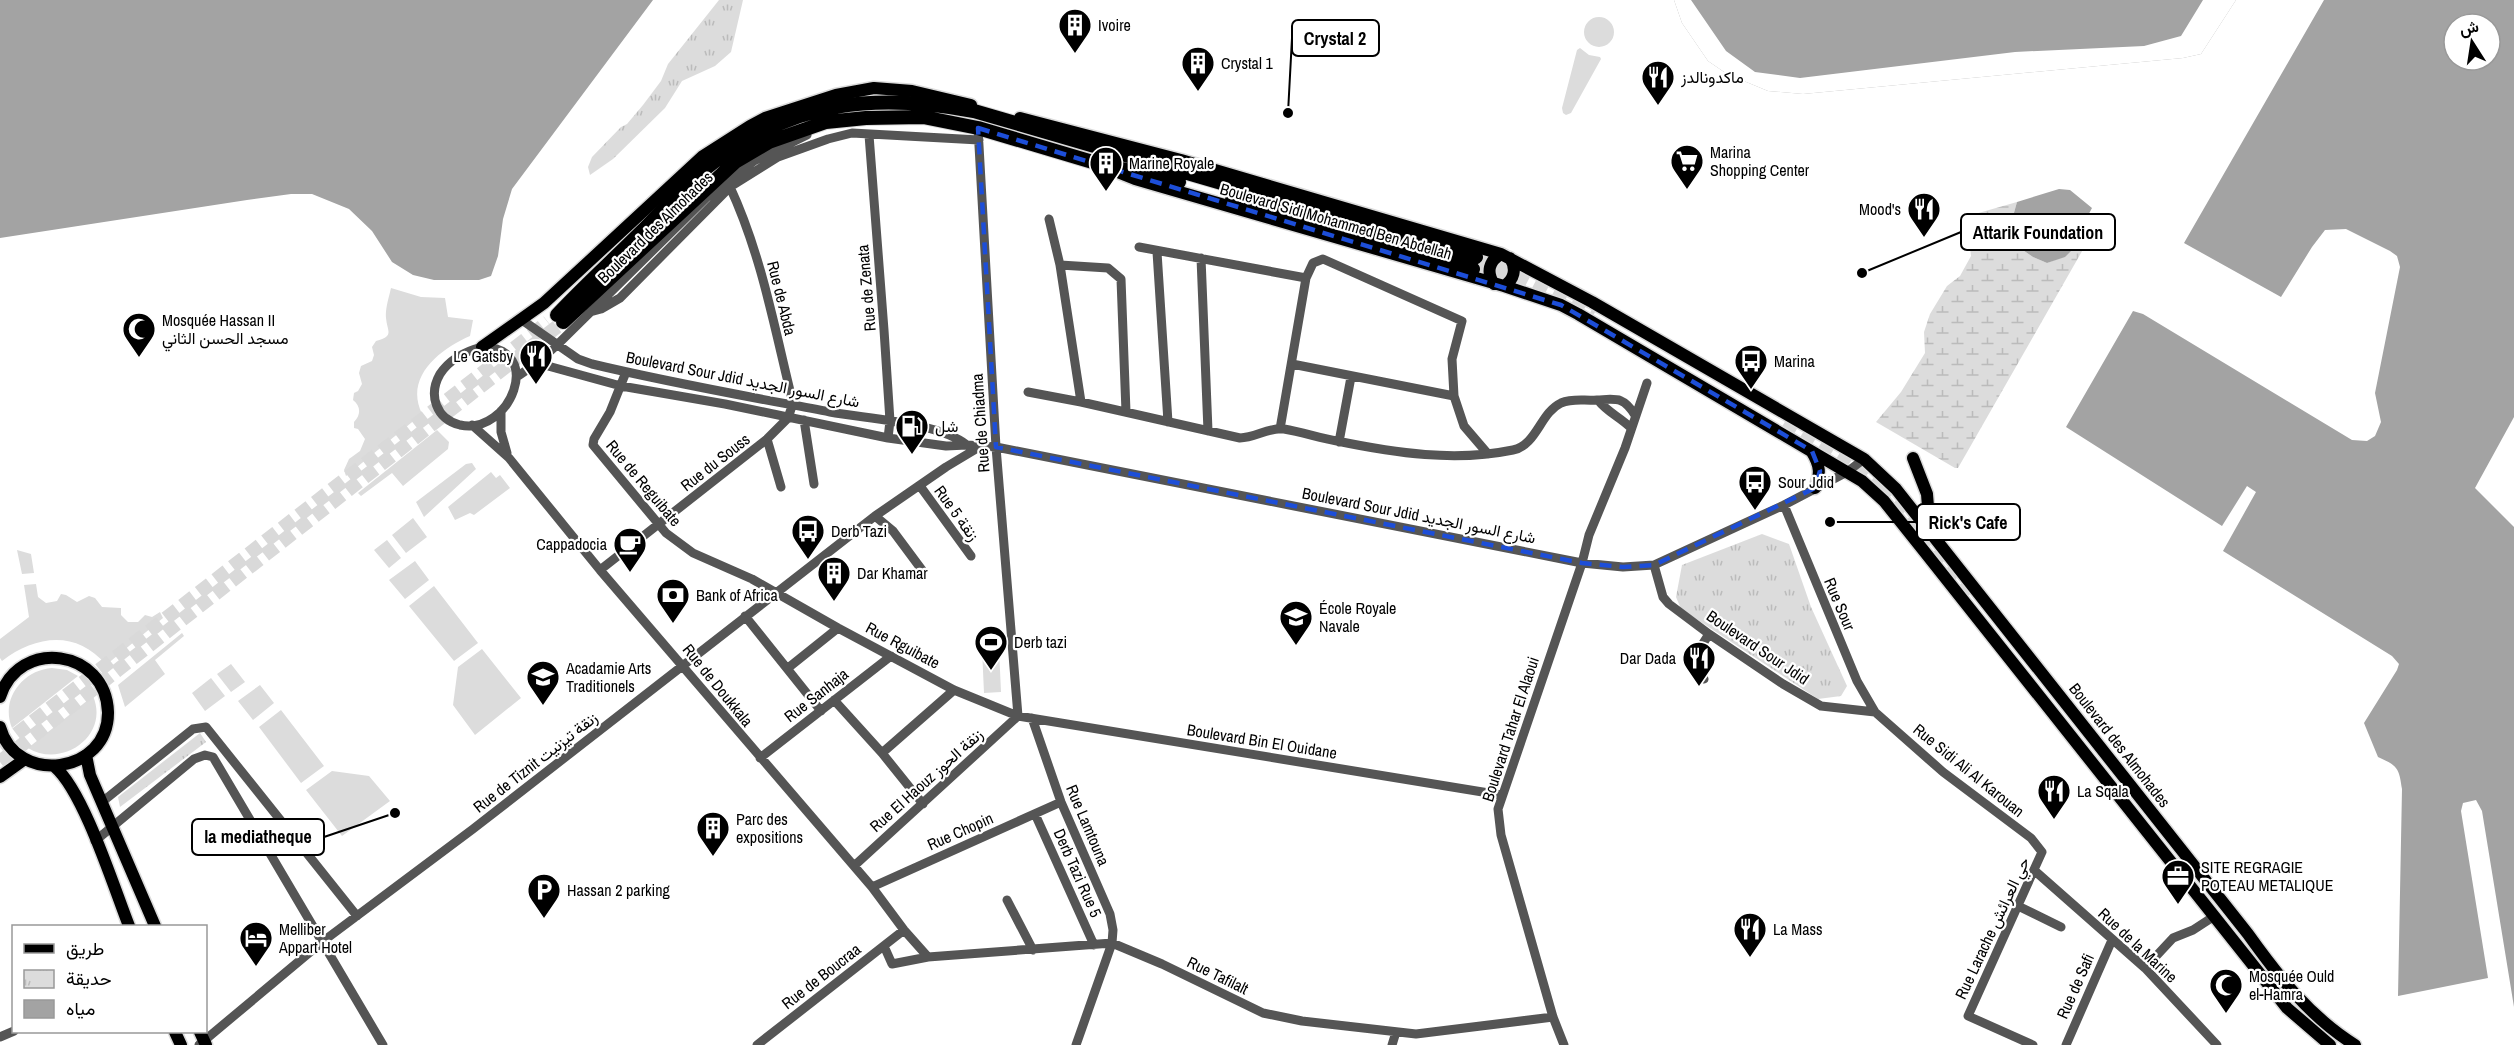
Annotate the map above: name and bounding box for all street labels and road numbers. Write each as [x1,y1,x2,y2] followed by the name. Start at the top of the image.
[593,166,717,288] street label: Boulevard des Almohades
[1218,177,1454,265] street label: Boulevard Sidi Mohammed Ben Abdellah
[851,243,881,332] street label: Rue de Zenata
[762,259,802,338] street label: Rue de Abda
[624,346,862,413] street label: Boulevard Sour Jdid شارع السور الجديد
[966,372,994,473] street label: Rue de Chiadma
[676,428,754,496] street label: Rue du Souss
[601,435,687,531] street label: Rue de Reguibate
[929,481,985,545] street label: Rue 5 زنقة
[1300,482,1538,549] street label: Boulevard Sour Jdid شارع السور الجديد
[1819,574,1861,634] street label: Rue Sour
[1703,605,1813,689] street label: Boulevard Sour Jdid
[862,616,944,674] street label: Rue Rguibate
[678,639,759,732] street label: Rue de Doukkala
[1476,654,1544,804] street label: Boulevard Tahar El Alaoui
[779,663,853,727] street label: Rue Sanhaja
[2064,678,2176,812] street label: Boulevard des Almohades
[468,706,602,818] street label: Rue de Tiznit زنقة تيزنيت
[1185,718,1339,764] street label: Boulevard Bin El Ouidane
[1909,718,2029,822] street label: Rue Sidi Ali Al Karouan
[865,723,987,837] street label: Rue El Haouz زنقة الحوز
[1061,781,1115,870] street label: Rue Lamtouna
[924,807,996,855] street label: Rue Chopin
[1049,825,1107,921] street label: Derb Tazi Rue 5
[1949,853,2037,1004] street label: Rue Larache حي العرائش
[2094,903,2182,987] street label: Rue de la Marine
[777,938,866,1014] street label: Rue de Boucraa
[2051,950,2099,1022] street label: Rue de Safi
[1184,951,1253,999] street label: Rue Tafilalt

